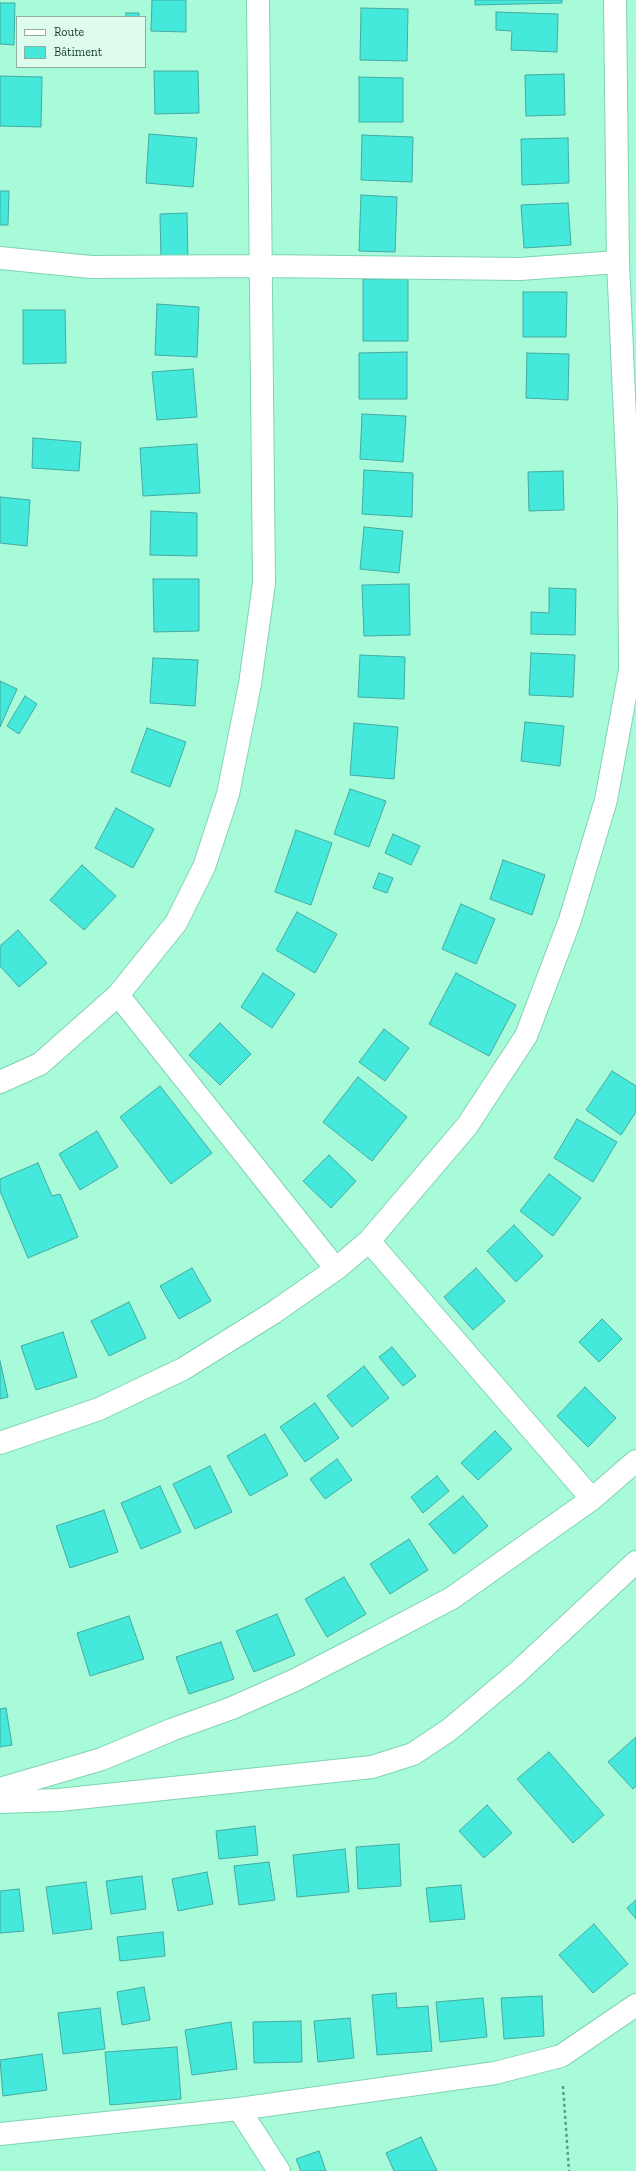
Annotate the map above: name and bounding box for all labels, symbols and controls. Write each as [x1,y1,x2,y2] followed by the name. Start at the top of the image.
[16,16,146,68] legend
[54,25,84,39] text: Route
[54,45,102,59] text: Bâtiment

